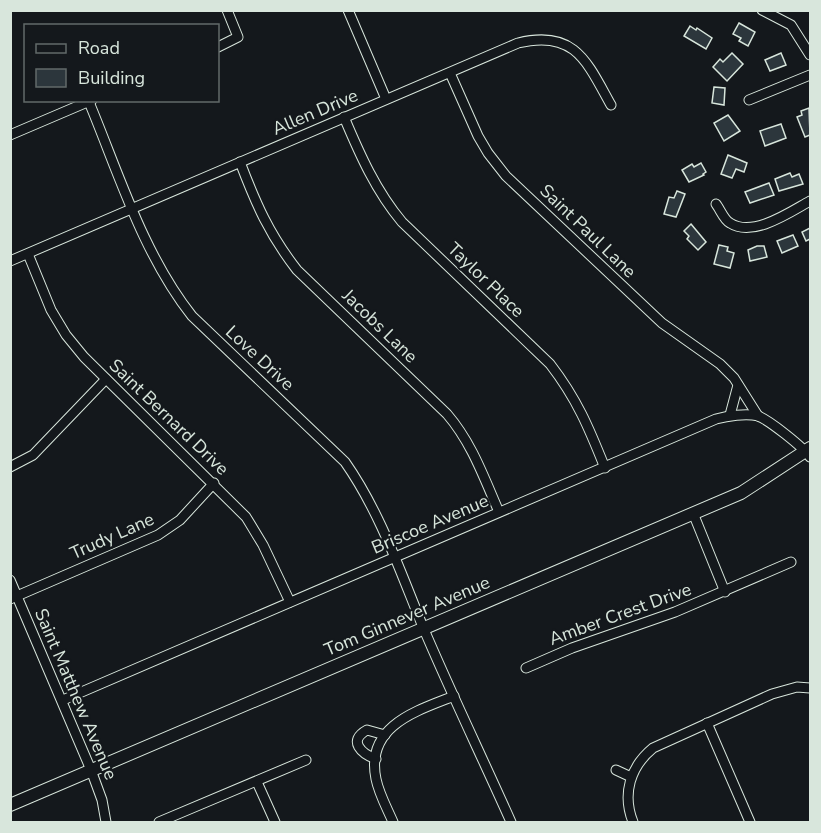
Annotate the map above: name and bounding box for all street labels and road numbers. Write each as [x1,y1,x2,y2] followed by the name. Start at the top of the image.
[269,83,361,141] street label: Allen Drive
[534,179,642,283] street label: Saint Paul Lane
[442,237,530,323] street label: Taylor Place
[336,283,423,368] street label: Jacobs Lane
[221,320,299,396] street label: Love Drive
[104,353,234,481] street label: Saint Bernard Drive
[368,489,492,559] street label: Briscoe Avenue
[66,507,158,565] street label: Trudy Lane
[321,570,493,662] street label: Tom Ginnever Avenue
[545,577,695,651] street label: Amber Crest Drive
[29,605,123,783] street label: Saint Matthew Avenue

